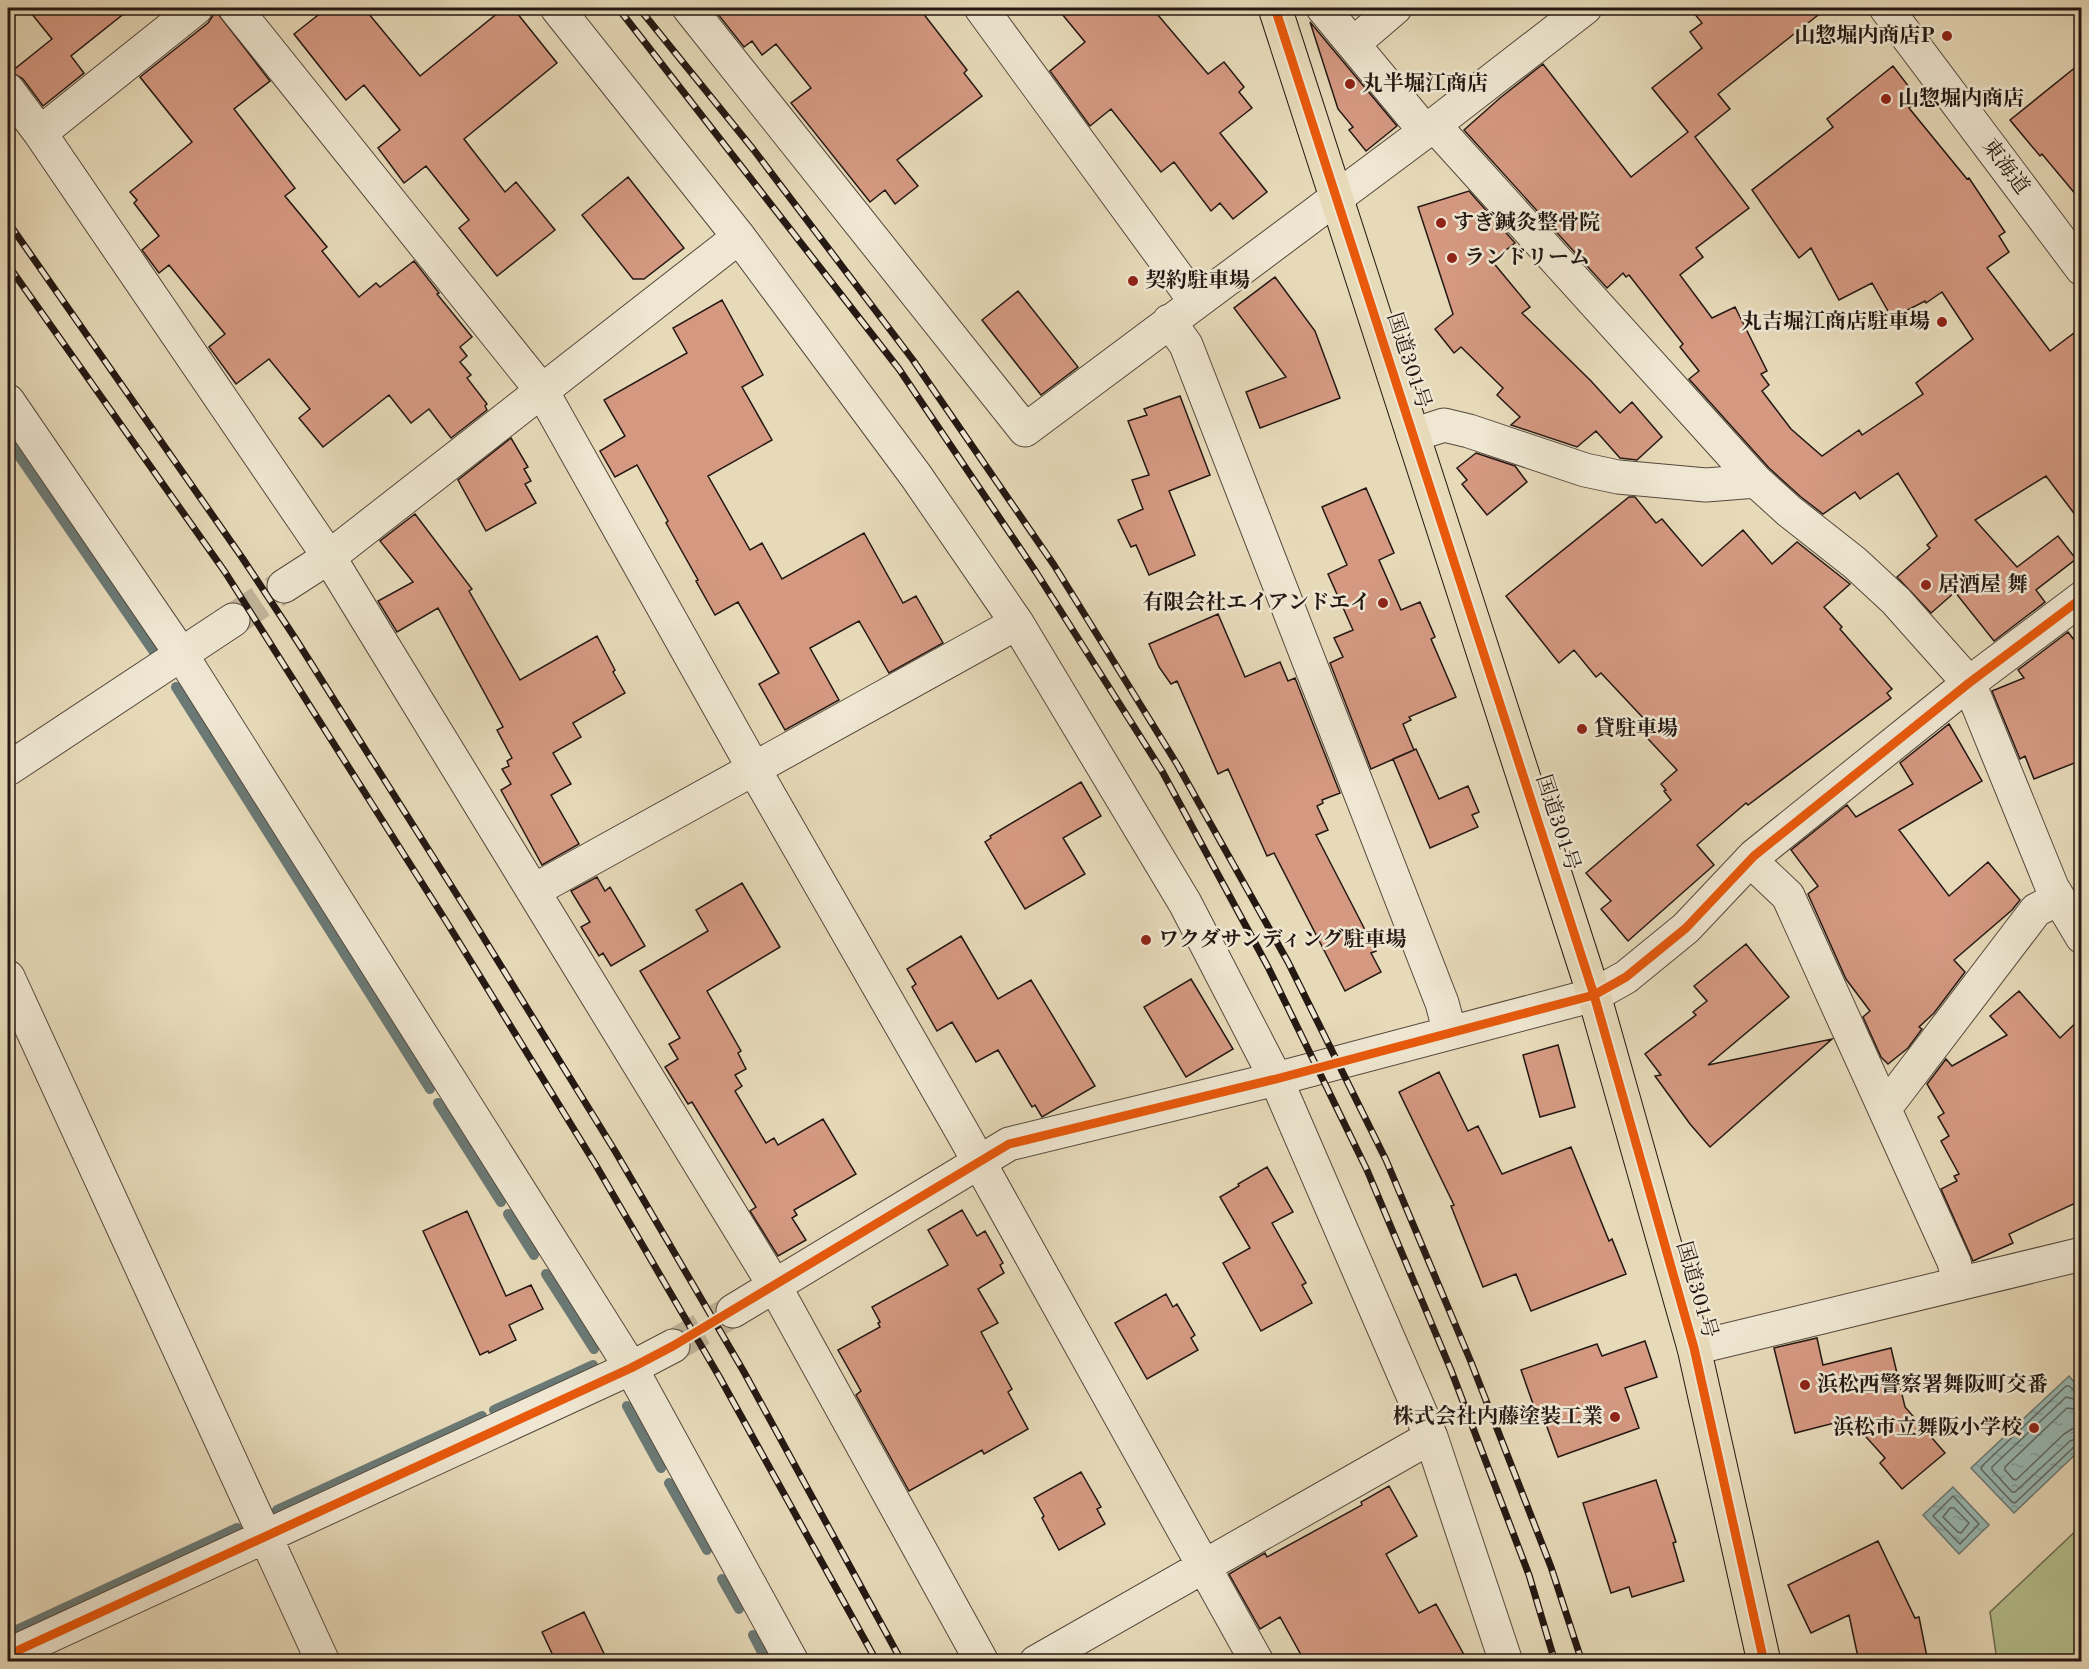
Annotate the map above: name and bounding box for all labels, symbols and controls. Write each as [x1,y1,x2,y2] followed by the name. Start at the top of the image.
[1794,24,1935,47] place label: 山惣堀内商店P
[1940,29,1954,43] marker: 山惣堀内商店P
[1362,71,1488,95] place label: 丸半堀江商店
[1343,77,1357,91] marker: 丸半堀江商店
[1898,87,2024,110] place label: 山惣堀内商店
[1879,92,1893,106] marker: 山惣堀内商店
[1978,134,2034,198] street label: 東海道
[1453,211,1600,234] place label: すぎ鍼灸整骨院
[1434,216,1448,230] marker: すぎ鍼灸整骨院
[1464,247,1590,269] place label: ランドリーム
[1445,251,1459,265] marker: ランドリーム
[1145,269,1250,292] place label: 契約駐車場
[1126,274,1140,288] marker: 契約駐車場
[1741,309,1930,333] place label: 丸吉堀江商店駐車場
[1383,310,1435,412] street label: 国道301号
[1935,315,1949,329] marker: 丸吉堀江商店駐車場
[1938,572,2028,596] place label: 居酒屋 舞
[1919,578,1933,592] marker: 居酒屋 舞
[1142,590,1371,614] place label: 有限会社エイアンドエイ
[1376,596,1390,610] marker: 有限会社エイアンドエイ
[1594,716,1678,740] place label: 貸駐車場
[1575,722,1589,736] marker: 貸駐車場
[1532,772,1584,874] street label: 国道301号
[1158,928,1406,951] place label: ワクダサンディング駐車場
[1139,933,1153,947] marker: ワクダサンディング駐車場
[1672,1239,1722,1341] street label: 国道301号
[1817,1372,2048,1396] place label: 浜松西警察署舞阪町交番
[1798,1378,1812,1392] marker: 浜松西警察署舞阪町交番
[1393,1404,1603,1428] place label: 株式会社内藤塗装工業
[1608,1410,1622,1424] marker: 株式会社内藤塗装工業
[1833,1415,2022,1439] place label: 浜松市立舞阪小学校
[2027,1421,2041,1435] marker: 浜松市立舞阪小学校

